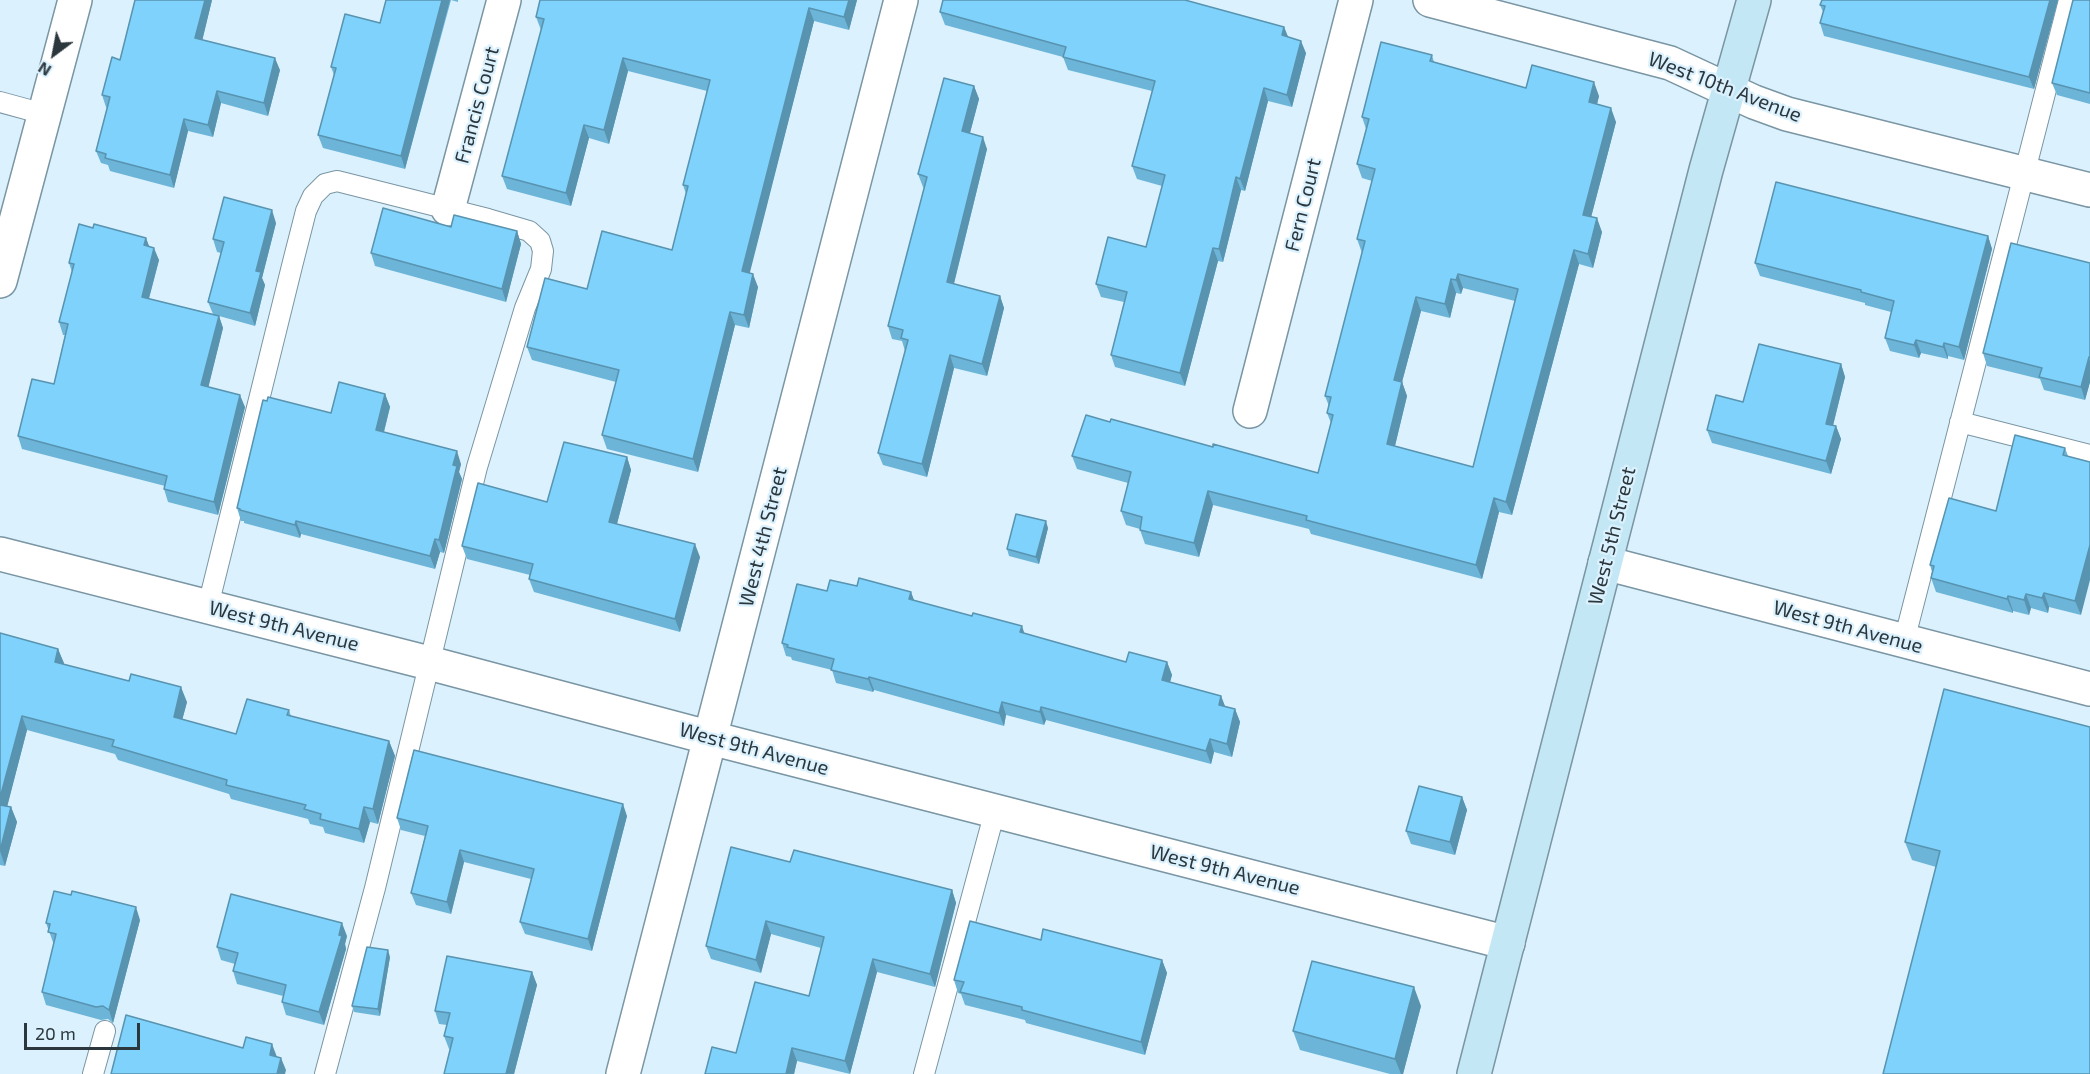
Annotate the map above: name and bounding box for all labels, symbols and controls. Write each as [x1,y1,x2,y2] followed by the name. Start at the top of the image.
[24,24,84,84] north arrow
[450,44,504,166] street label: Francis Court
[1645,47,1805,127] street label: West 10th Avenue
[34,59,54,81] text: N
[1280,156,1326,254] street label: Fern Court
[1583,464,1641,608] street label: West 5th Street
[734,465,792,609] street label: West 4th Street
[207,596,361,656] street label: West 9th Avenue
[1771,596,1925,658] street label: West 9th Avenue
[677,718,831,780] street label: West 9th Avenue
[1148,840,1302,900] street label: West 9th Avenue
[27,1011,142,1049] scale bar
[35,1022,76,1044] text: 20 m

